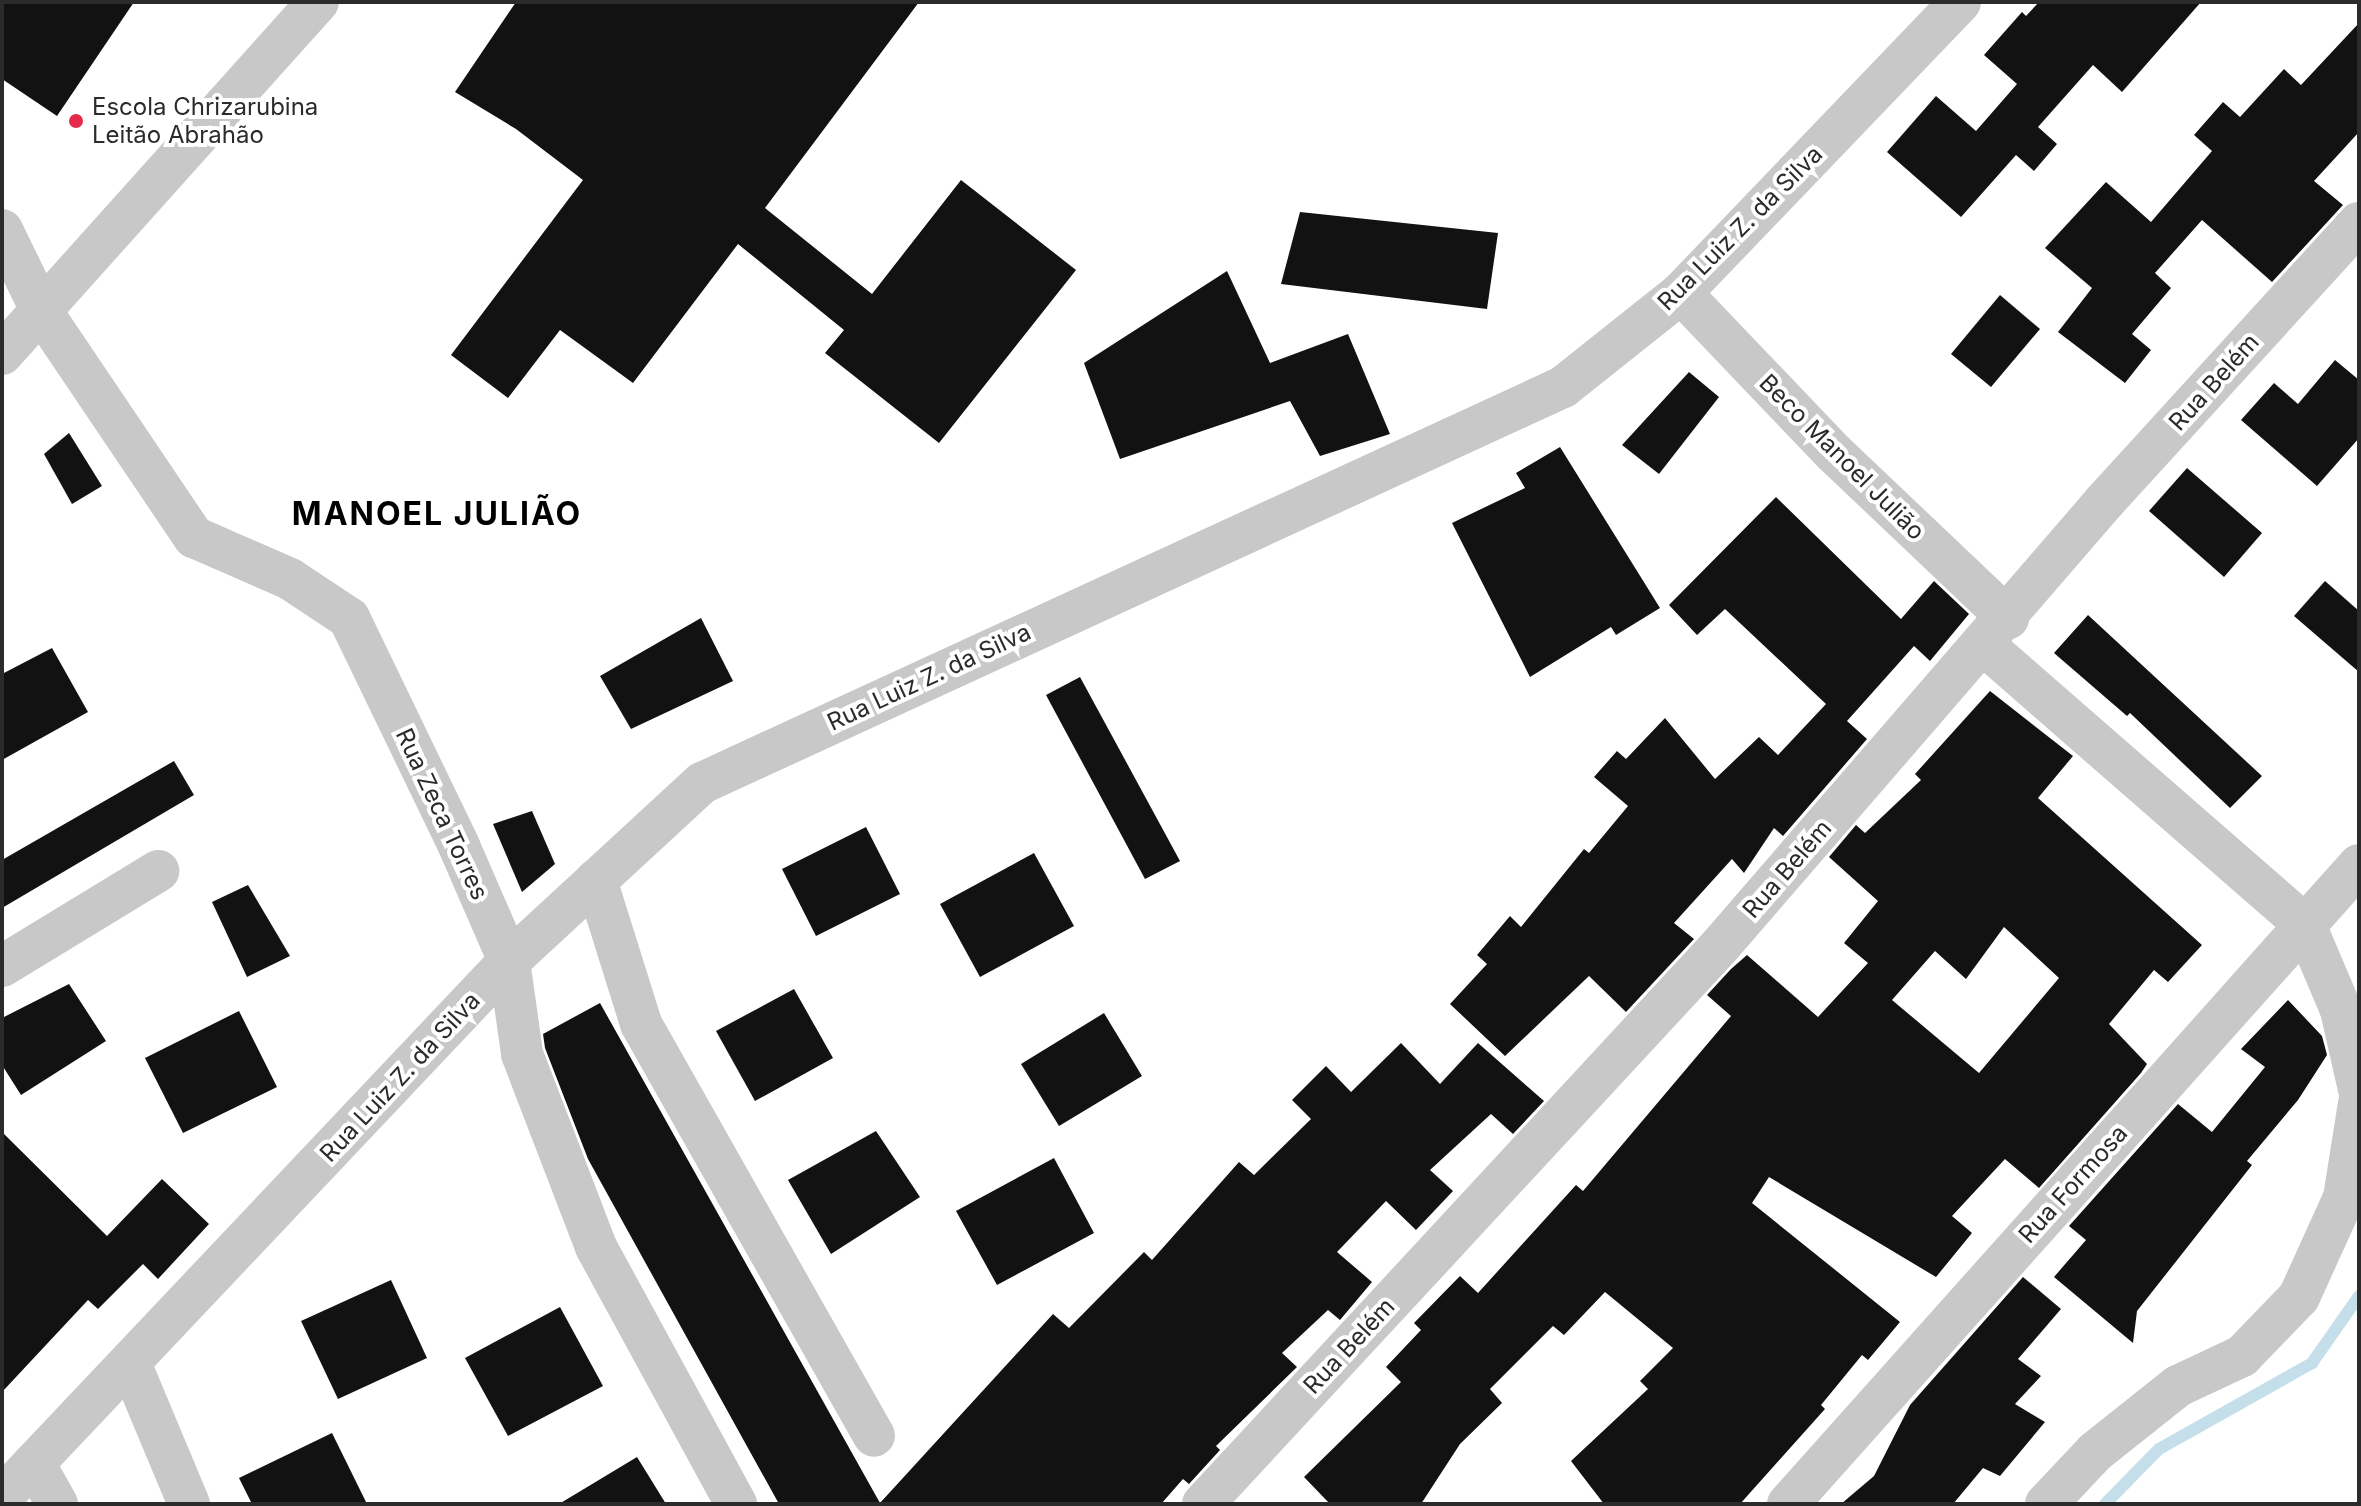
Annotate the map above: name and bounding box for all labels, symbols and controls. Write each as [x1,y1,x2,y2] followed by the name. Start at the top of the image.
[92,93,318,149] place label: Escola Chrizarubina Leitão Abrahão
[67,112,85,130] marker: Escola Chrizarubina Leitão Abrahão
[1652,140,1828,316] street label: Rua Luiz Z. da Silva
[2163,328,2265,436] street label: Rua Belém
[1753,368,1931,546] street label: Beco Manoel Julião
[292,495,582,533] district label: MANOEL JULIÃO
[823,617,1035,737] street label: Rua Luiz Z. da Silva
[390,724,494,904] street label: Rua Zeca Torres
[1737,814,1837,924] street label: Rua Belém
[314,986,486,1168] street label: Rua Luiz Z. da Silva
[2013,1119,2133,1249] street label: Rua Formosa
[1297,1292,1401,1400] street label: Rua Belém

